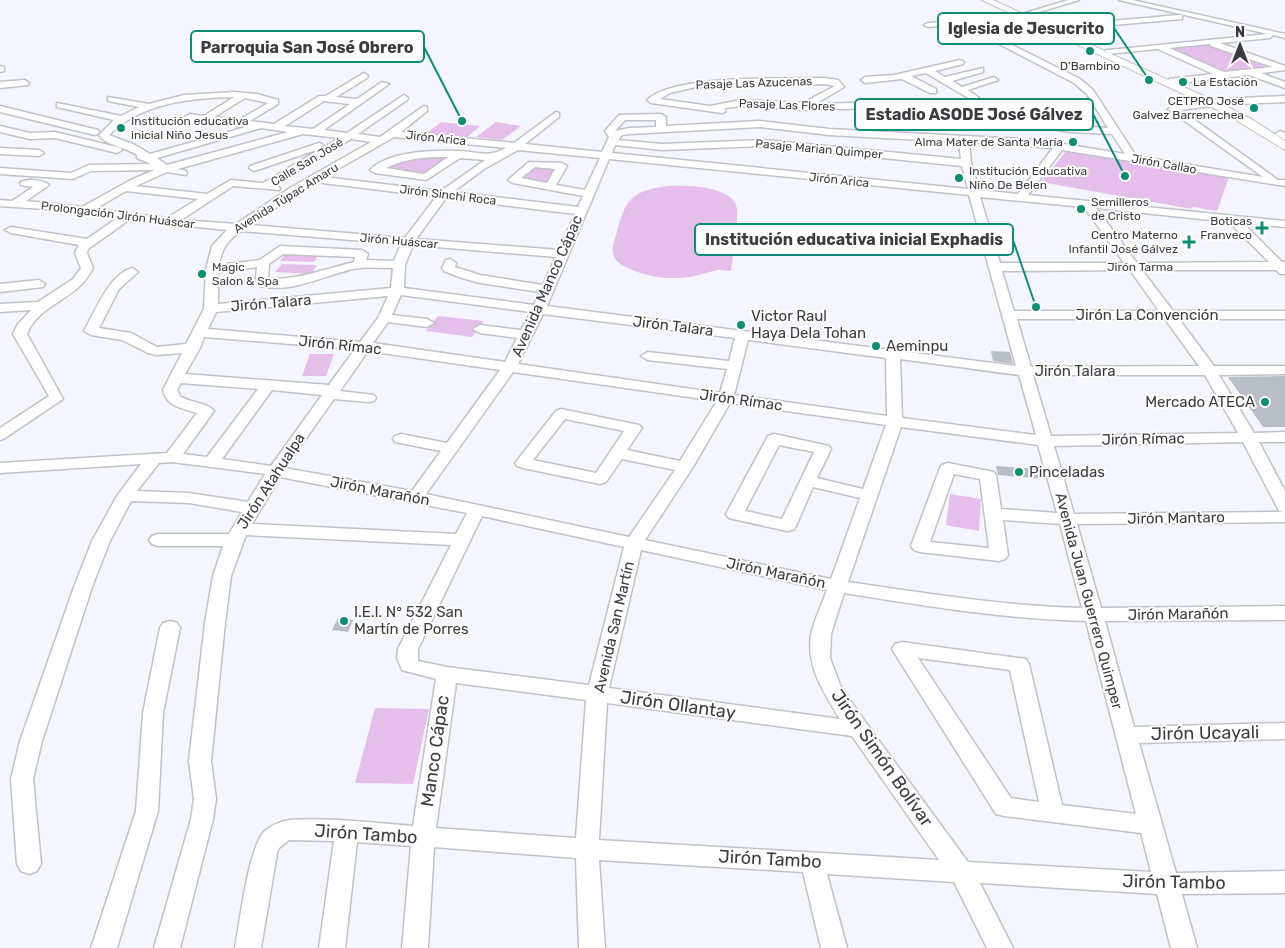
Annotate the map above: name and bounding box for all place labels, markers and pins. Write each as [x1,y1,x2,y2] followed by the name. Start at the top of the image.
[938,13,1114,44] callout: Iglesia de Jesucrito
[191,31,424,62] callout: Parroquia San José Obrero
[1084,45,1096,57] marker: D'Bambino
[1060,59,1120,73] place label: D'Bambino
[1193,75,1258,89] place label: La Estación
[1177,76,1189,88] marker: La Estación
[1132,94,1244,122] place label: CETPRO José Galvez Barrenechea
[855,99,1093,130] callout: Estadio ASODE José Gálvez
[1248,102,1260,114] marker: CETPRO José Galvez Barrenechea
[131,114,249,142] place label: Institución educativa inicial Niño Jesus
[115,122,127,134] marker: Institución educativa inicial Niño Jesus
[915,135,1063,149] place label: Alma Mater de Santa María
[1067,136,1079,148] marker: Alma Mater de Santa María
[969,164,1087,192] place label: Institución Educativa Niño De Belen
[953,172,965,184] marker: Institución Educativa Niño De Belen
[1091,195,1149,223] place label: Semilleros de Cristo
[1075,203,1087,215] marker: Semilleros de Cristo
[1200,214,1252,242] place label: Boticas Franveco
[1256,222,1268,234] marker: Boticas Franveco
[695,224,1013,255] callout: Institución educativa inicial Exphadis
[1069,228,1178,256] place label: Centro Materno Infantil José Gálvez
[1182,235,1196,249] marker: Centro Materno Infantil José Gálvez
[212,260,279,288] place label: Magic Salon & Spa
[196,268,208,280] marker: Magic Salon & Spa
[751,307,866,342] place label: Victor Raul Haya Dela Tohan
[735,319,747,331] marker: Victor Raul Haya Dela Tohan
[886,337,948,355] place label: Aeminpu
[870,340,882,352] marker: Aeminpu
[1145,393,1255,411] place label: Mercado ATECA
[1259,396,1271,408] marker: Mercado ATECA
[1029,463,1105,481] place label: Pinceladas
[1013,466,1025,478] marker: Pinceladas
[354,603,469,638] place label: I.E.I. N° 532 San Martín de Porres
[338,615,350,627] marker: I.E.I. N° 532 San Martín de Porres

